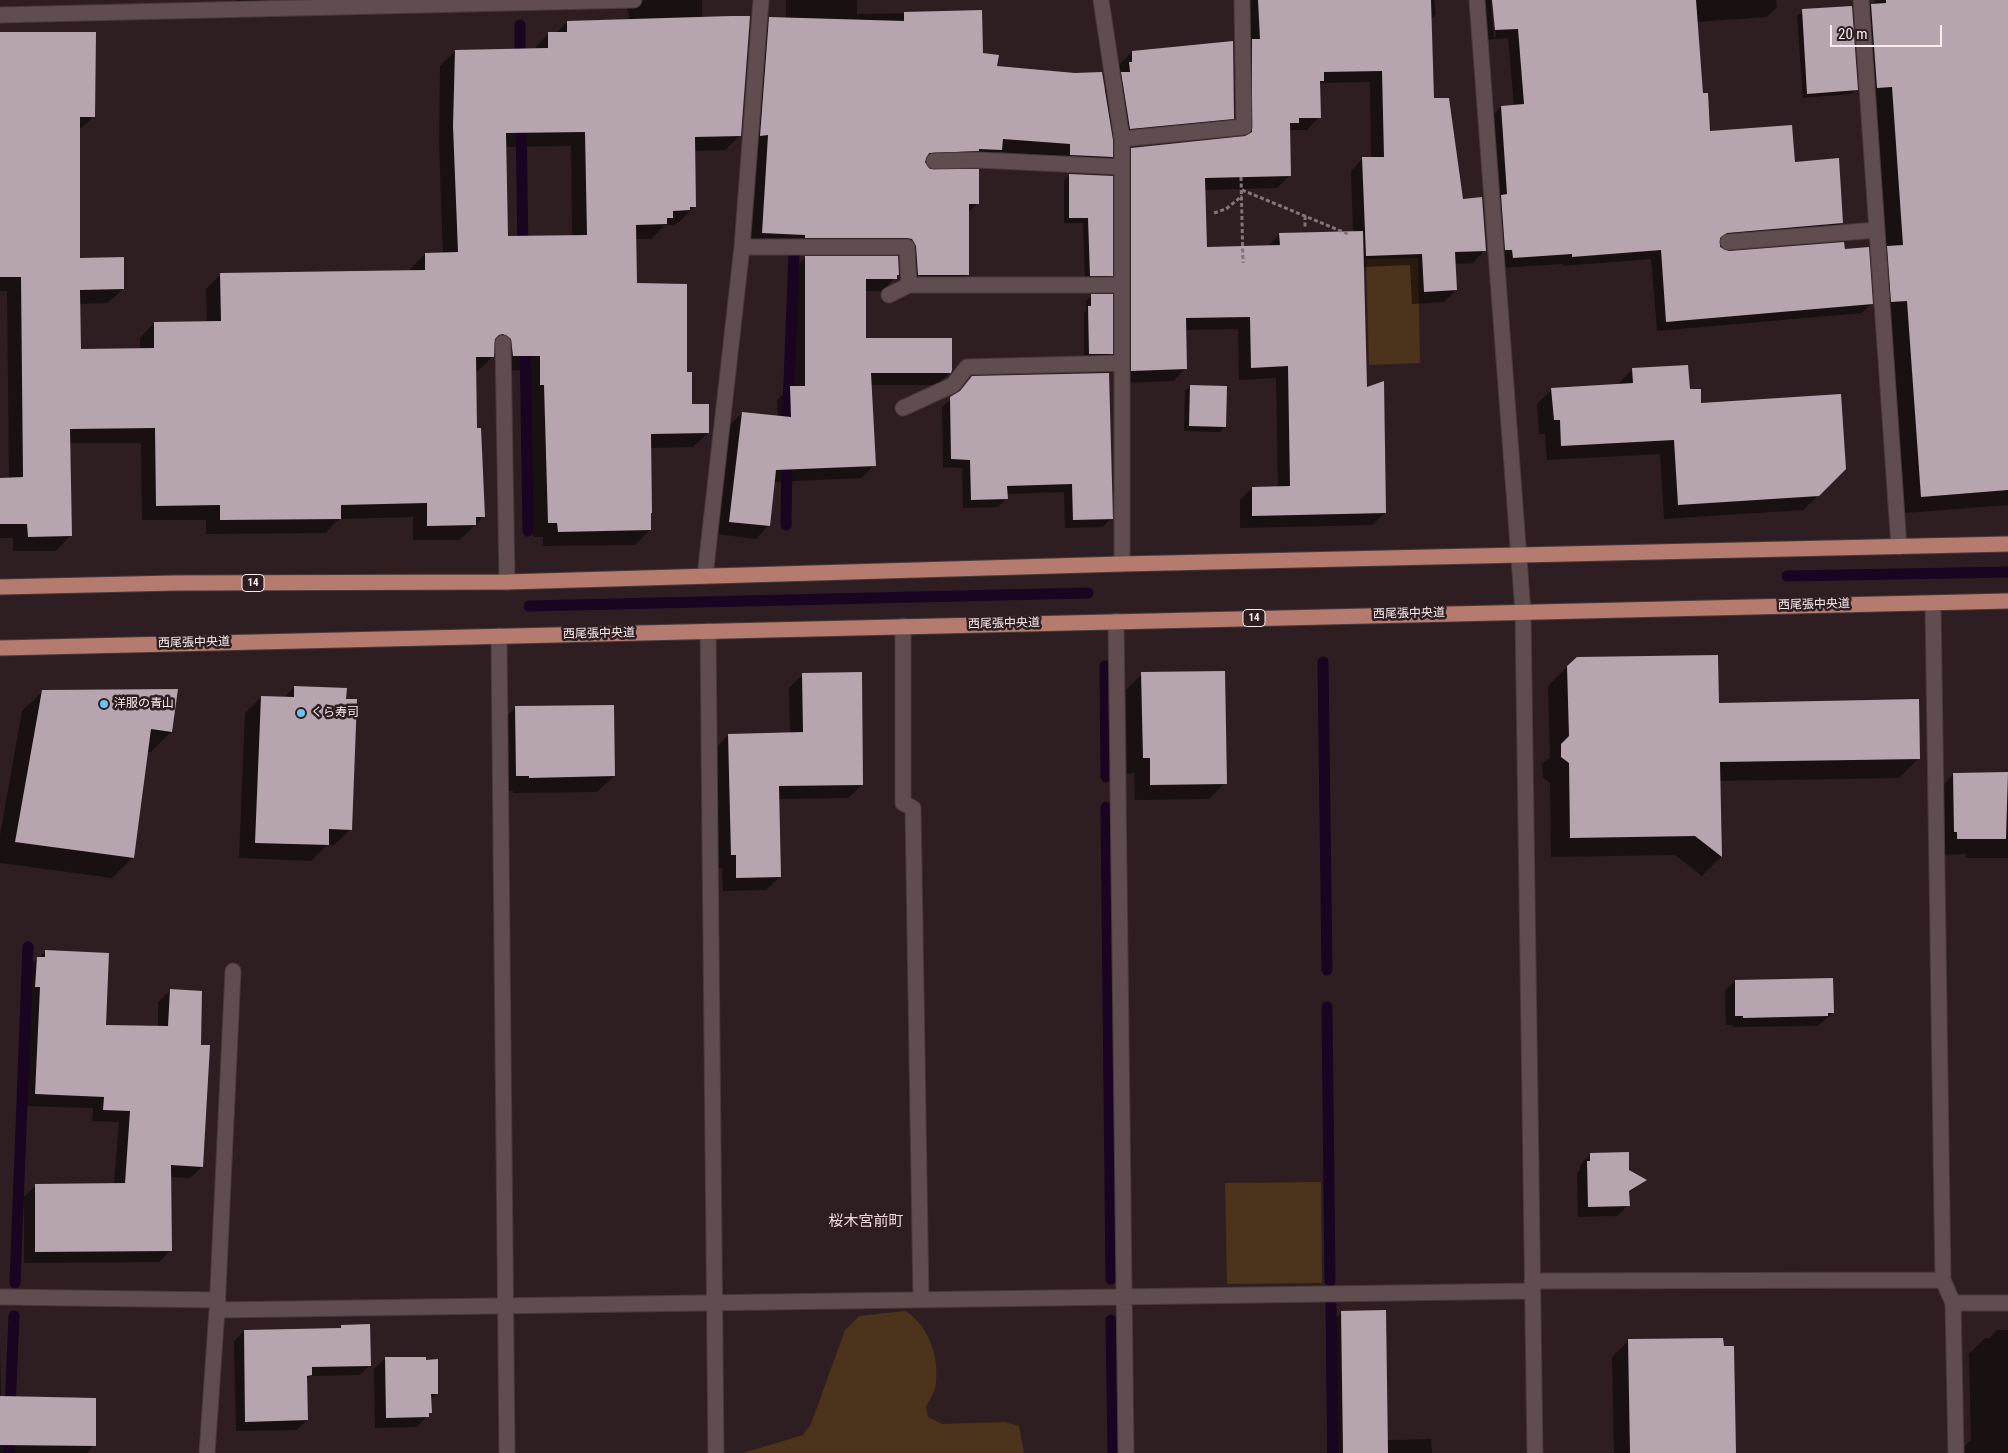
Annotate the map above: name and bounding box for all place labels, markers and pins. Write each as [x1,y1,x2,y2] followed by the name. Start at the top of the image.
[114,697,174,711] place label: 洋服の青山
[98,698,110,710] marker: 洋服の青山
[311,706,359,720] place label: くら寿司
[295,707,307,719] marker: くら寿司

